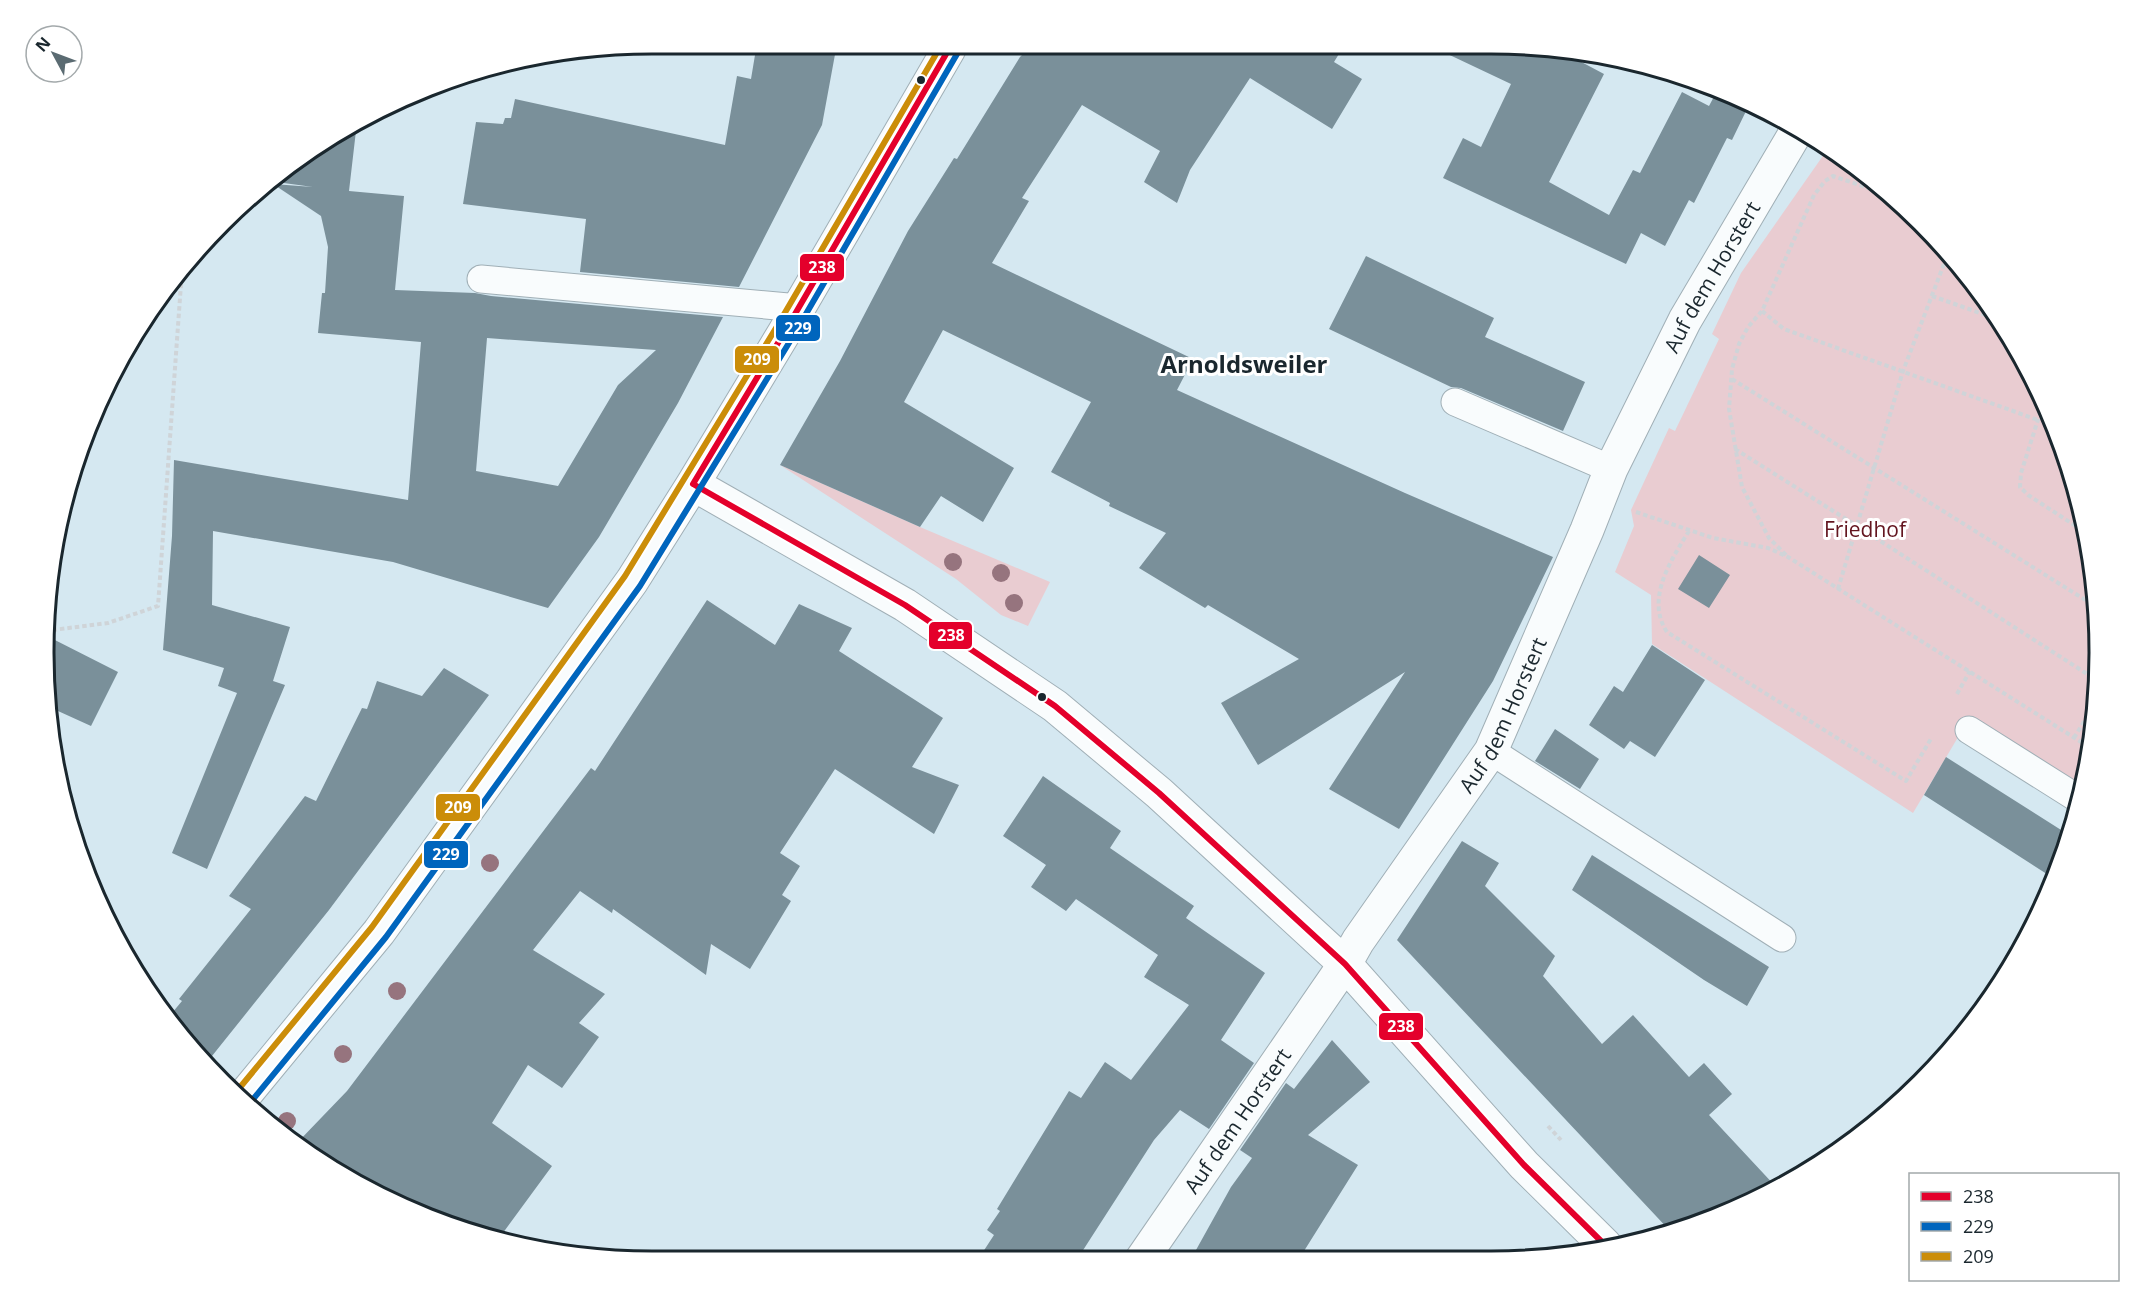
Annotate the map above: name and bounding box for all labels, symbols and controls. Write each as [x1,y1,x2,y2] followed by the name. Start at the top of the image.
[24,24,84,84] north arrow
[30,32,55,56] text: N
[915,74,927,86] unlabelled marker
[1657,196,1766,357] street label: Auf dem Horstert
[799,253,845,282] line badge: 238
[808,256,836,278] text: 238
[775,314,821,342] line badge: 229
[784,317,812,339] text: 229
[734,345,780,374] line badge: 209
[1161,347,1328,380] district label: Arnoldsweiler
[743,348,771,370] text: 209
[1824,515,1908,543] park label: Friedhof
[928,621,973,650] line badge: 238
[937,624,965,646] text: 238
[1452,633,1553,798] street label: Auf dem Horstert
[1036,691,1048,703] unlabelled marker
[435,793,481,822] line badge: 209
[444,796,472,818] text: 209
[423,840,469,869] line badge: 229
[432,843,460,865] text: 229
[1378,1012,1424,1041] line badge: 238
[1387,1015,1415,1037] text: 238
[1177,1042,1297,1199] street label: Auf dem Horstert
[1909,1173,2119,1281] legend
[1963,1184,1994,1208] text: 238
[1963,1214,1994,1238] text: 229
[1963,1244,1994,1268] text: 209

